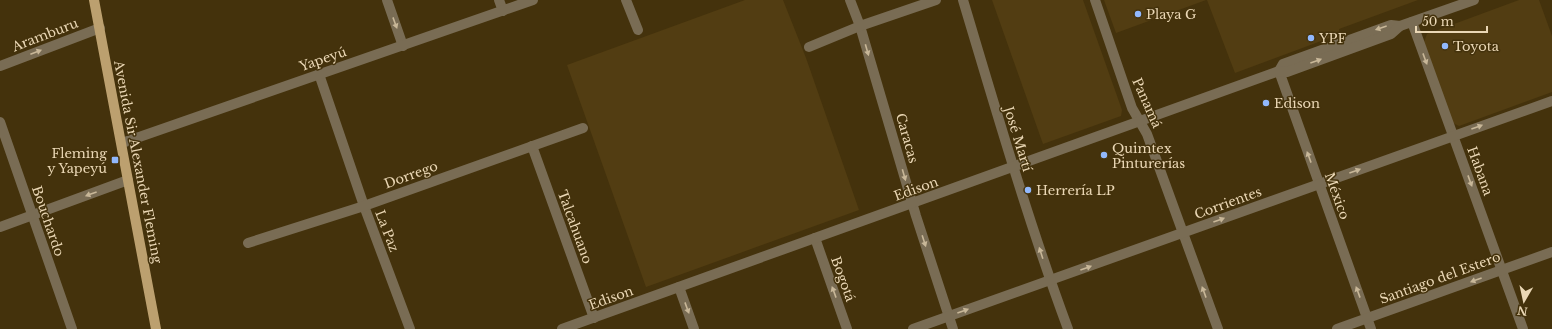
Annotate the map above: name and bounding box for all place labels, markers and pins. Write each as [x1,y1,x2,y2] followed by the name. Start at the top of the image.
[1146,6,1196,23] place label: Playa G
[1133,9,1143,19] marker: Playa G
[1318,30,1346,47] place label: YPF
[1306,33,1316,43] marker: YPF
[1453,38,1500,55] place label: Toyota
[1440,41,1450,51] marker: Toyota
[1274,95,1320,112] place label: Edison
[1261,98,1271,108] marker: Edison
[1112,140,1185,172] place label: Quimtex Pinturerías
[47,145,107,177] place label: Fleming y Yapeyú
[1099,150,1109,160] marker: Quimtex Pinturerías
[110,155,120,165] marker: Fleming y Yapeyú
[1036,182,1115,199] place label: Herrería LP
[1023,185,1033,195] marker: Herrería LP

